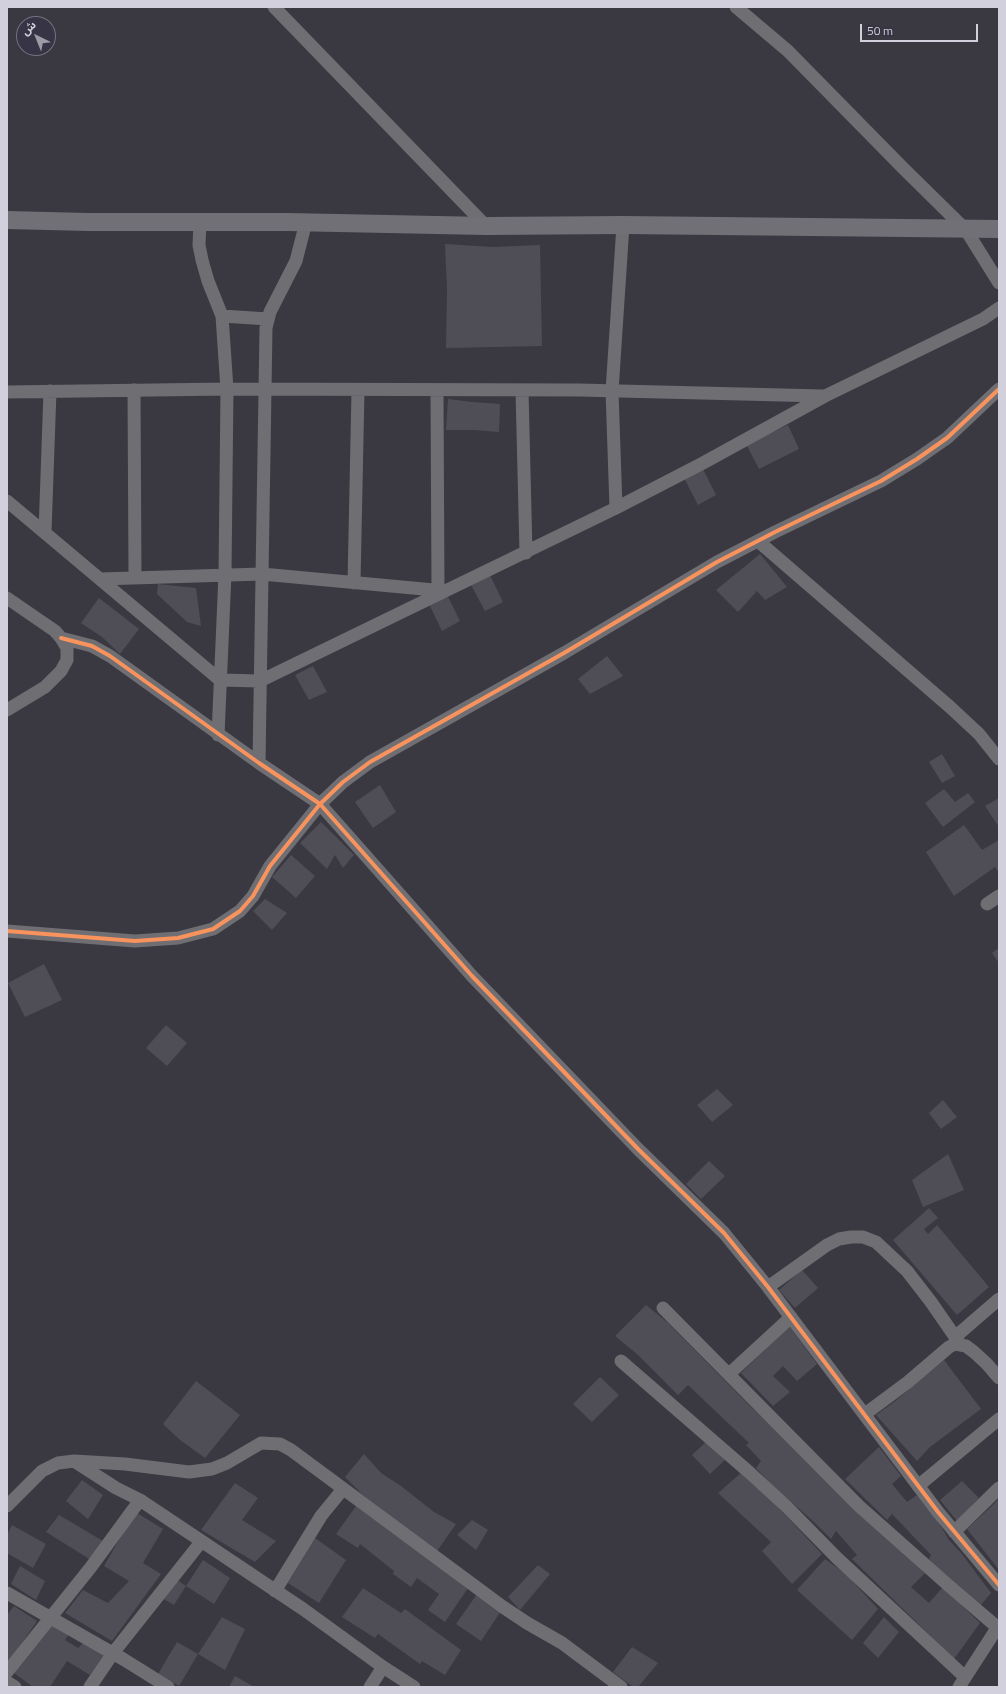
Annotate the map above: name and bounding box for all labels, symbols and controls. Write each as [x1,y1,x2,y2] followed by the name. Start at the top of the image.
[16,16,56,56] north arrow
[862,16,980,42] scale bar
[18,17,39,39] text: ش
[867,21,893,40] text: 50 m

